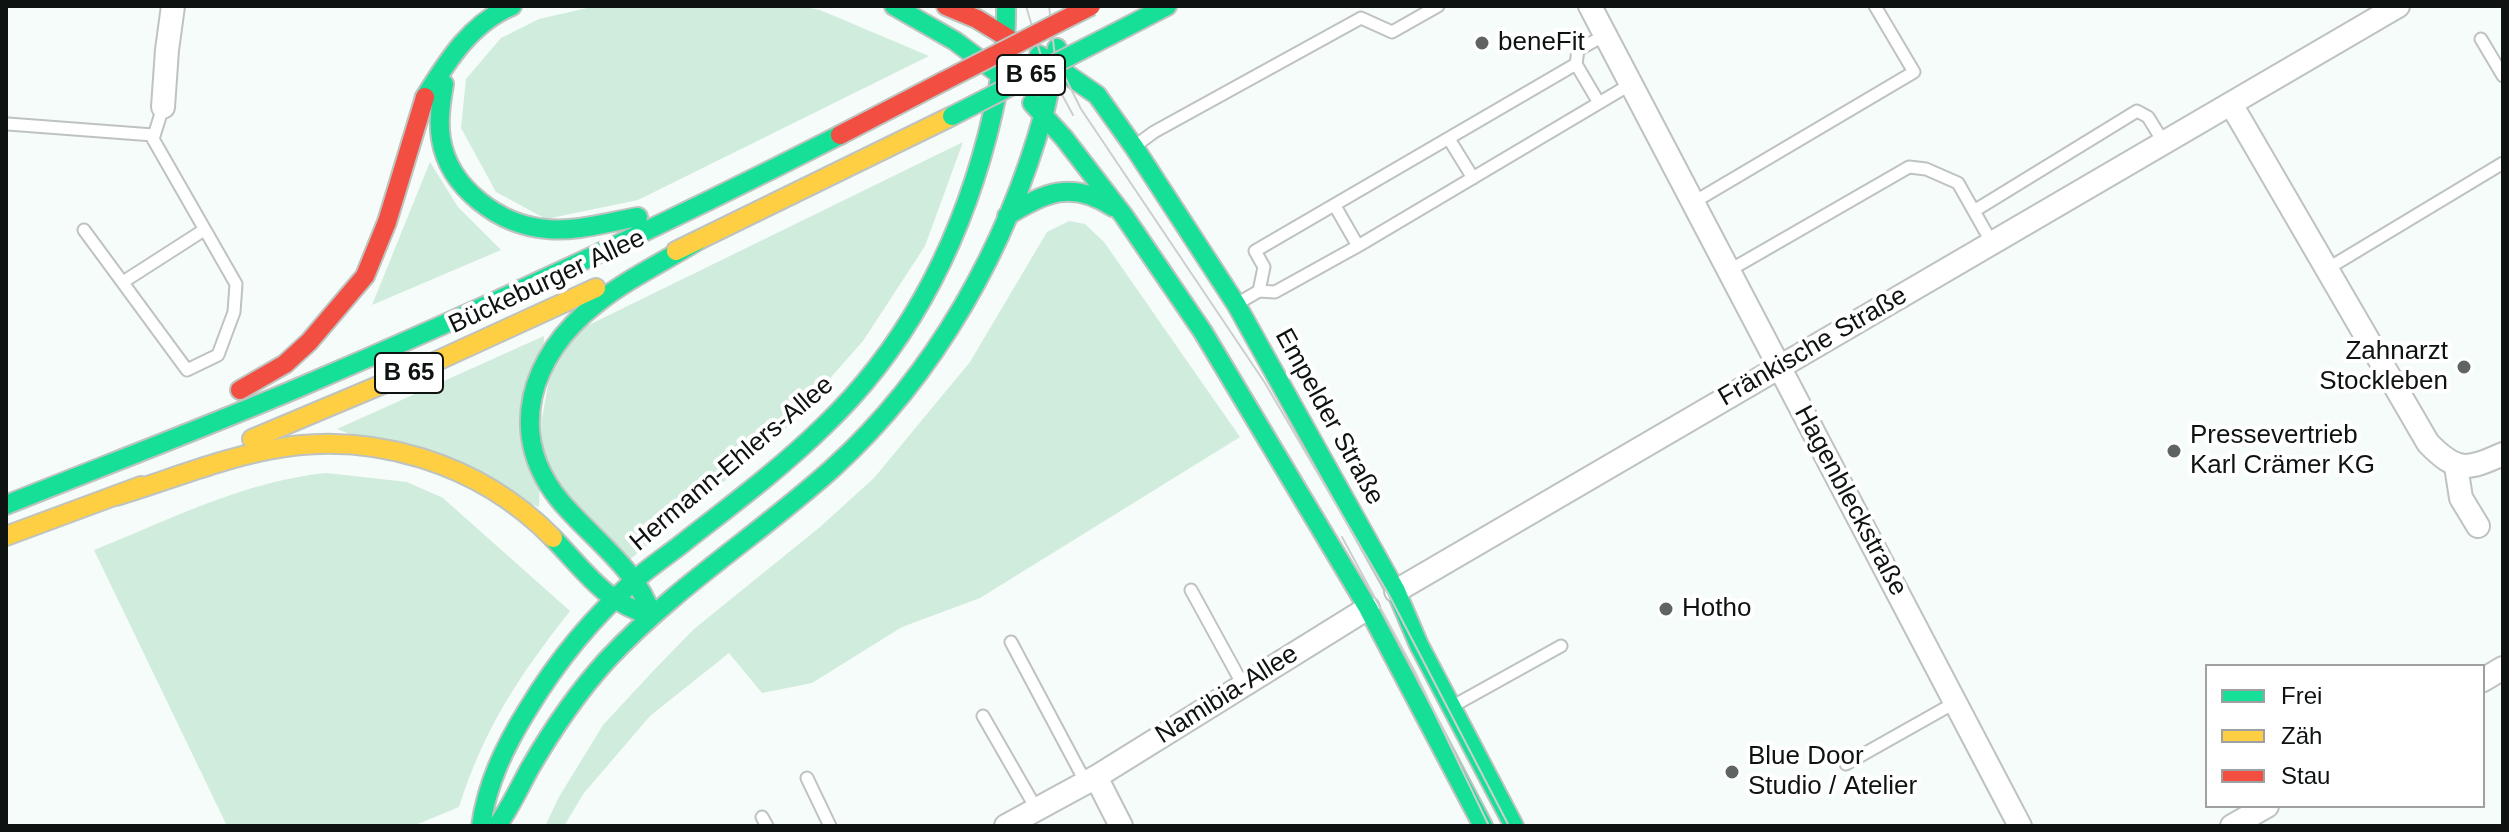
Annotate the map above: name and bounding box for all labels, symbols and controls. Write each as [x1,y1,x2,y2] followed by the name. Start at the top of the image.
[1498,27,1585,59] place label: beneFit
[1473,34,1491,52] marker: beneFit
[997,55,1065,95] road number: B 65
[444,223,650,341] street label: Bückeburger Allee
[1713,280,1913,414] street label: Fränkische Straße
[1268,323,1390,511] street label: Empelder Straße
[2319,336,2448,398] place label: Zahnarzt Stockleben
[375,353,443,393] road number: B 65
[2455,358,2473,376] marker: Zahnarzt Stockleben
[624,370,840,558] street label: Hermann-Ehlers-Allee
[1787,401,1913,601] street label: Hagenbleckstraße
[2190,420,2375,482] place label: Pressevertrieb Karl Crämer KG
[2165,442,2183,460] marker: Pressevertrieb Karl Crämer KG
[1682,593,1751,625] place label: Hotho
[1657,600,1675,618] marker: Hotho
[1150,639,1304,751] street label: Namibia-Allee
[2205,664,2485,808] legend
[2281,682,2322,709] text: Frei
[2281,722,2322,749] text: Zäh
[1748,741,1917,802] place label: Blue Door Studio / Atelier
[2281,762,2330,789] text: Stau
[1723,763,1741,781] marker: Blue Door Studio / Atelier

